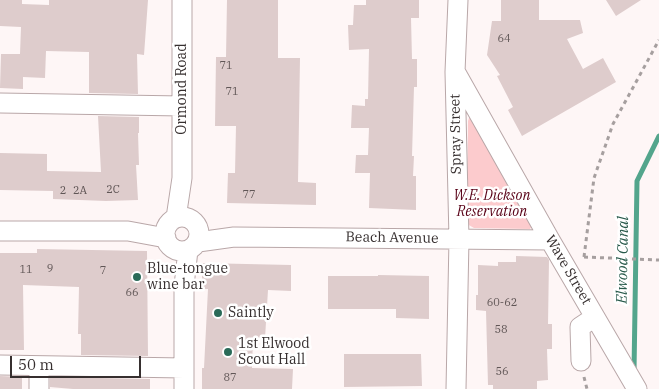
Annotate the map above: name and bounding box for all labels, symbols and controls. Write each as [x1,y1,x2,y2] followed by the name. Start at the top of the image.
[497,32,511,46] house number: 64
[174,43,190,135] street label: Ormond Road
[219,59,233,73] house number: 71
[225,85,239,99] house number: 71
[447,94,465,174] street label: Spray Street
[106,183,120,197] house number: 2C
[60,184,66,198] house number: 2
[73,184,87,198] house number: 2A
[242,188,256,202] house number: 77
[454,188,530,220] park label: W.E. Dickson Reservation
[613,216,633,304] water label: Elwood Canal
[345,229,439,247] street label: Beach Avenue
[541,232,595,308] street label: Wave Street
[147,261,228,294] place label: Blue-tongue wine bar
[47,262,53,276] house number: 9
[19,263,33,277] house number: 11
[100,264,106,278] house number: 7
[131,271,143,283] marker: Blue-tongue wine bar
[125,286,139,300] house number: 66
[487,296,517,310] house number: 60-62
[228,305,274,321] place label: Saintly
[212,307,224,319] marker: Saintly
[494,323,508,337] house number: 58
[238,336,310,368] place label: 1st Elwood Scout Hall
[12,346,144,378] scale bar
[222,346,234,358] marker: 1st Elwood Scout Hall
[18,355,54,374] text: 50 m
[495,365,509,379] house number: 56
[223,371,237,385] house number: 87

